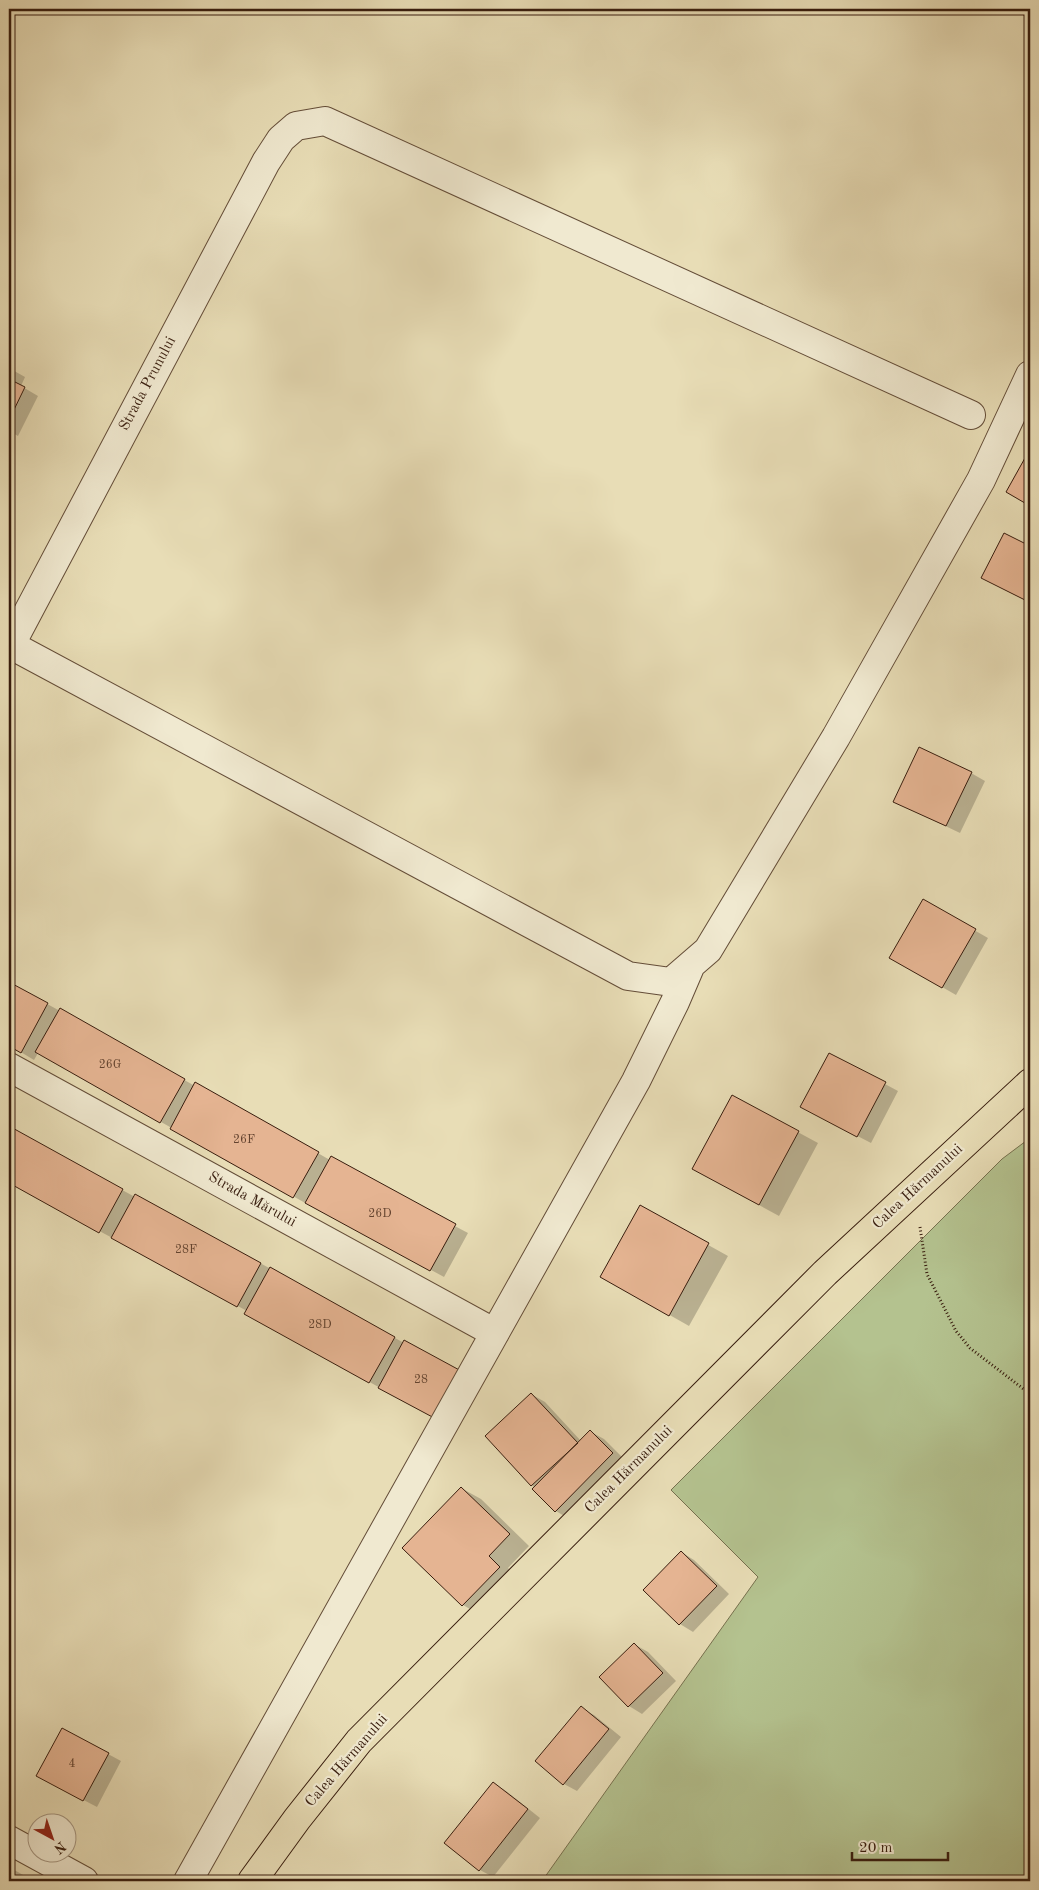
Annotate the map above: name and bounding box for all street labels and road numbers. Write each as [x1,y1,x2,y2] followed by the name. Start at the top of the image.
[117,335,179,433] street label: Strada Prunului
[870,1142,966,1232] street label: Calea Hărmanului
[206,1170,298,1230] street label: Strada Mărului
[582,1423,676,1517] street label: Calea Hărmanului
[303,1712,391,1810] street label: Calea Hărmanului

